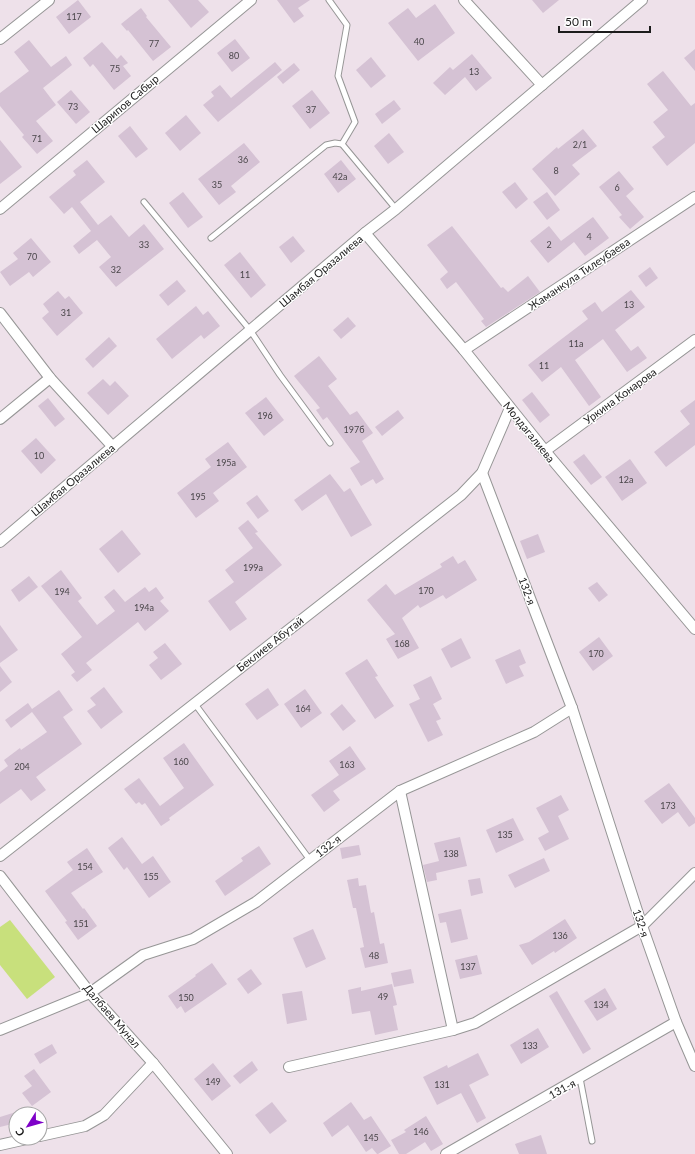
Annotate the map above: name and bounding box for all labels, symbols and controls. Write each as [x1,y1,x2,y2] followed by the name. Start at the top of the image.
[559,8,650,34] scale bar
[66,11,82,22] house number: 117
[565,14,592,29] text: 50 m
[414,36,424,47] house number: 40
[149,38,159,49] house number: 77
[229,50,239,61] house number: 80
[110,63,120,74] house number: 75
[469,66,479,77] house number: 13
[88,72,161,135] street label: Шарипов Сабыр
[68,101,78,112] house number: 73
[306,104,316,115] house number: 37
[32,133,42,144] house number: 71
[573,139,587,150] house number: 2/1
[238,154,248,165] house number: 36
[553,165,559,176] house number: 8
[333,171,347,182] house number: 42а
[212,179,222,190] house number: 35
[614,182,620,193] house number: 6
[586,231,592,242] house number: 4
[276,232,365,309] street label: Шамбая Оразалиева
[525,235,632,312] street label: Жаманкула Тилеубаева
[139,239,149,250] house number: 33
[546,239,552,250] house number: 2
[27,251,37,262] house number: 70
[111,264,121,275] house number: 32
[240,269,250,280] house number: 11
[624,299,634,310] house number: 13
[61,307,71,318] house number: 31
[569,338,583,349] house number: 11а
[539,360,549,371] house number: 11
[581,365,659,426] street label: Уркина Конарова
[501,399,558,465] street label: Молдагалиева
[257,410,273,421] house number: 196
[344,424,364,435] house number: 197б
[28,441,117,518] street label: Шамбая Оразалиева
[34,450,44,461] house number: 10
[216,457,236,468] house number: 195а
[619,474,633,485] house number: 12а
[190,491,206,502] house number: 195
[243,562,263,573] house number: 199а
[516,575,539,607] street label: 132-я
[418,585,434,596] house number: 170
[54,586,70,597] house number: 194
[134,602,154,613] house number: 194а
[234,613,306,674] street label: Беклиев Абутай
[394,638,410,649] house number: 168
[588,648,604,659] house number: 170
[295,703,311,714] house number: 164
[173,756,189,767] house number: 160
[339,759,355,770] house number: 163
[14,761,30,772] house number: 204
[660,800,676,811] house number: 173
[497,829,513,840] house number: 135
[312,832,343,860] street label: 132-я
[443,848,459,859] house number: 138
[77,861,93,872] house number: 154
[143,871,159,882] house number: 155
[631,907,652,939] street label: 132-я
[73,918,89,929] house number: 151
[552,930,568,941] house number: 136
[369,950,379,961] house number: 48
[460,961,476,972] house number: 137
[81,981,144,1050] street label: Далбаев Мунал
[378,991,388,1002] house number: 49
[178,992,194,1003] house number: 150
[593,999,609,1010] house number: 134
[522,1040,538,1051] house number: 133
[205,1076,221,1087] house number: 149
[546,1076,577,1101] street label: 131-я
[434,1079,450,1090] house number: 131
[8,1106,48,1146] north arrow
[12,1125,27,1139] text: С
[413,1126,429,1137] house number: 146
[363,1132,379,1143] house number: 145

